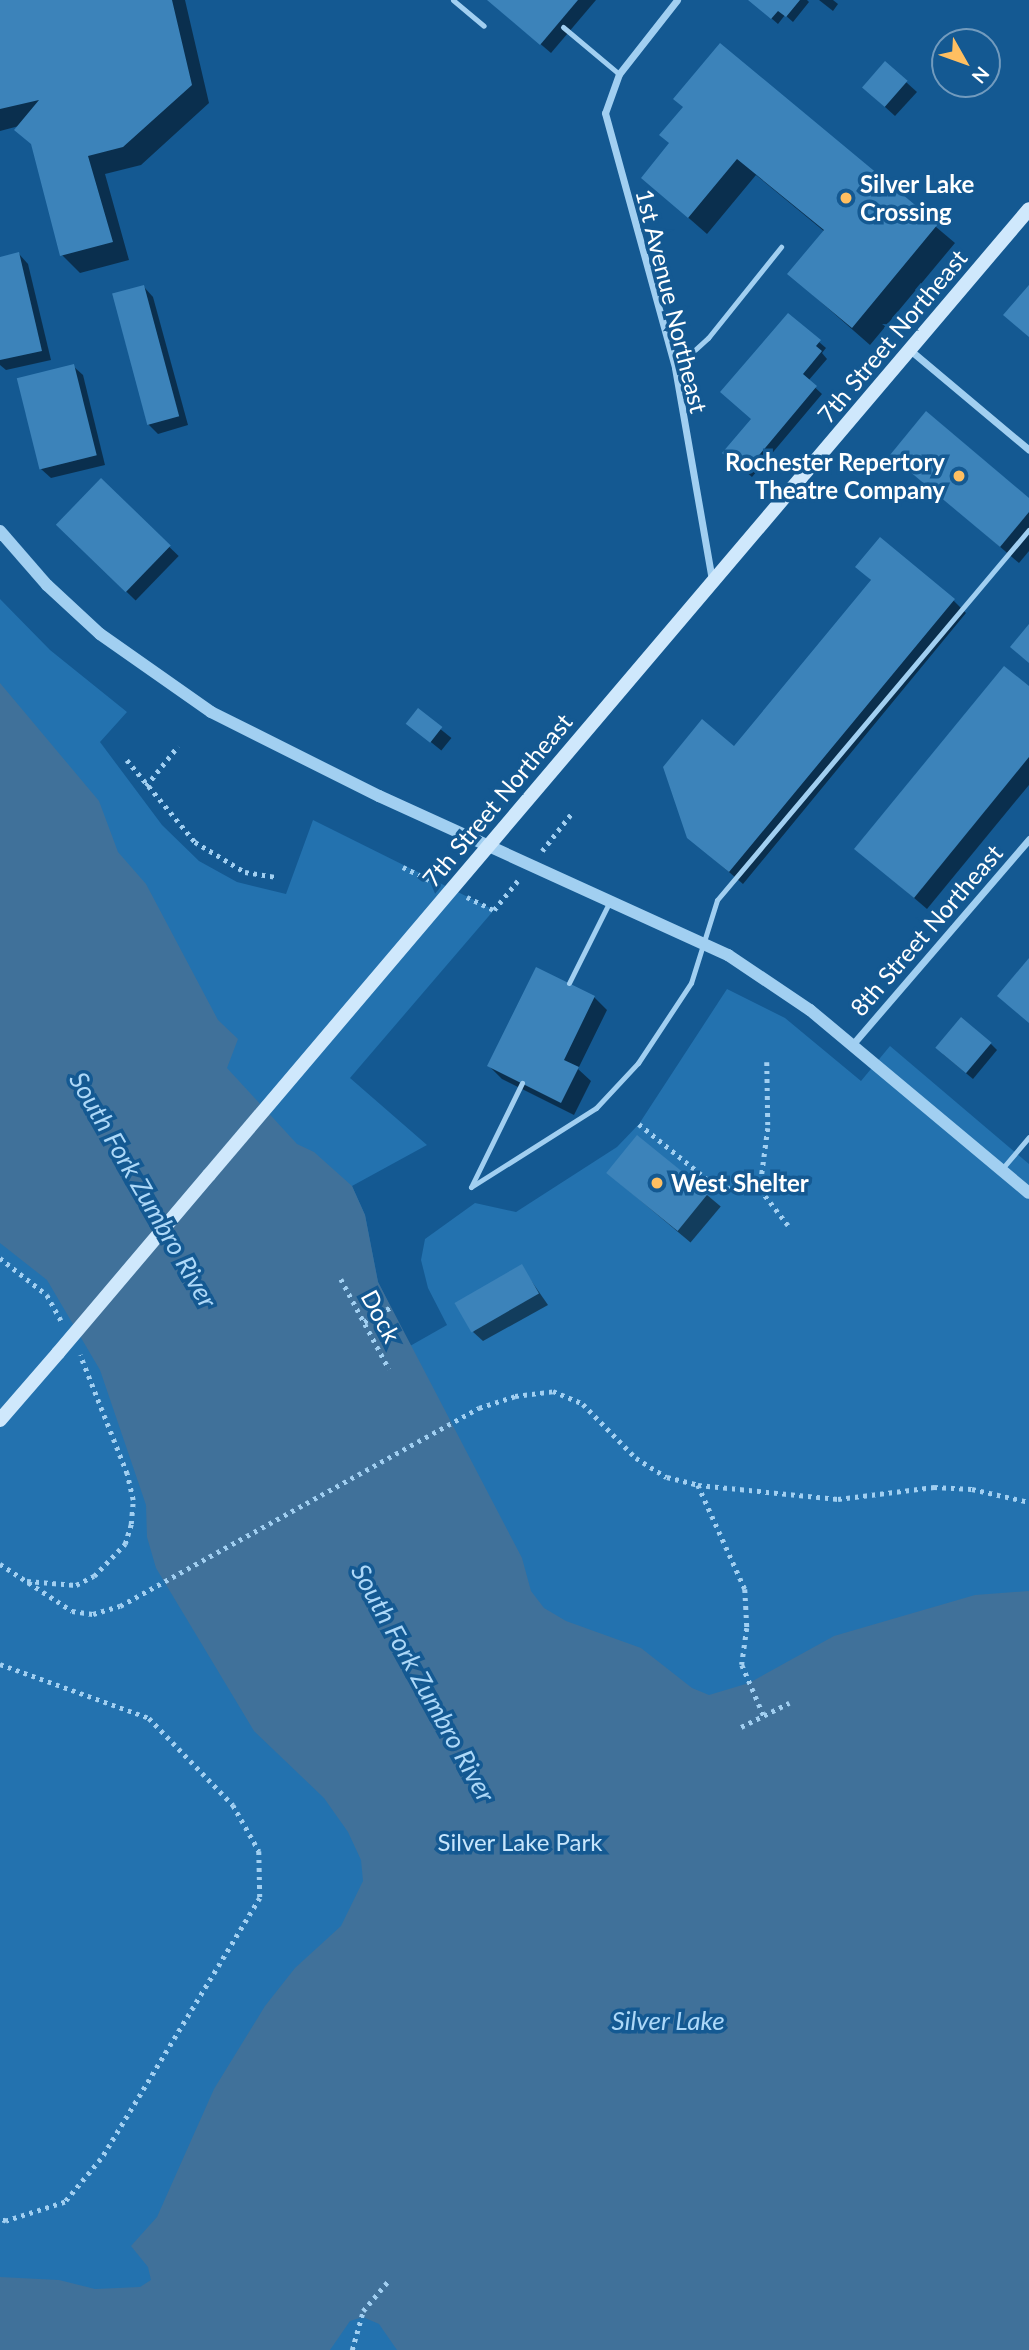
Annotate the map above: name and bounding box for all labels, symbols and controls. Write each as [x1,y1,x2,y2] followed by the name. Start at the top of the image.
[931,28,1001,98] north arrow
[967,63,994,89] text: N
[860,170,975,226] place label: Silver Lake Crossing
[630,186,714,416] street label: 1st Avenue Northeast
[838,190,854,206] marker: Silver Lake Crossing
[811,244,973,428] street label: 7th Street Northeast
[725,448,945,504] place label: Rochester Repertory Theatre Company
[951,468,967,484] marker: Rochester Repertory Theatre Company
[416,708,578,892] street label: 7th Street Northeast
[844,839,1008,1021] street label: 8th Street Northeast
[63,1067,223,1313] water label: South Fork Zumbro River
[671,1169,809,1197] place label: West Shelter
[649,1175,665,1191] marker: West Shelter
[355,1285,407,1347] street label: Dock
[345,1559,501,1807] water label: South Fork Zumbro River
[437,1828,603,1856] park label: Silver Lake Park
[611,2005,725,2037] water label: Silver Lake

